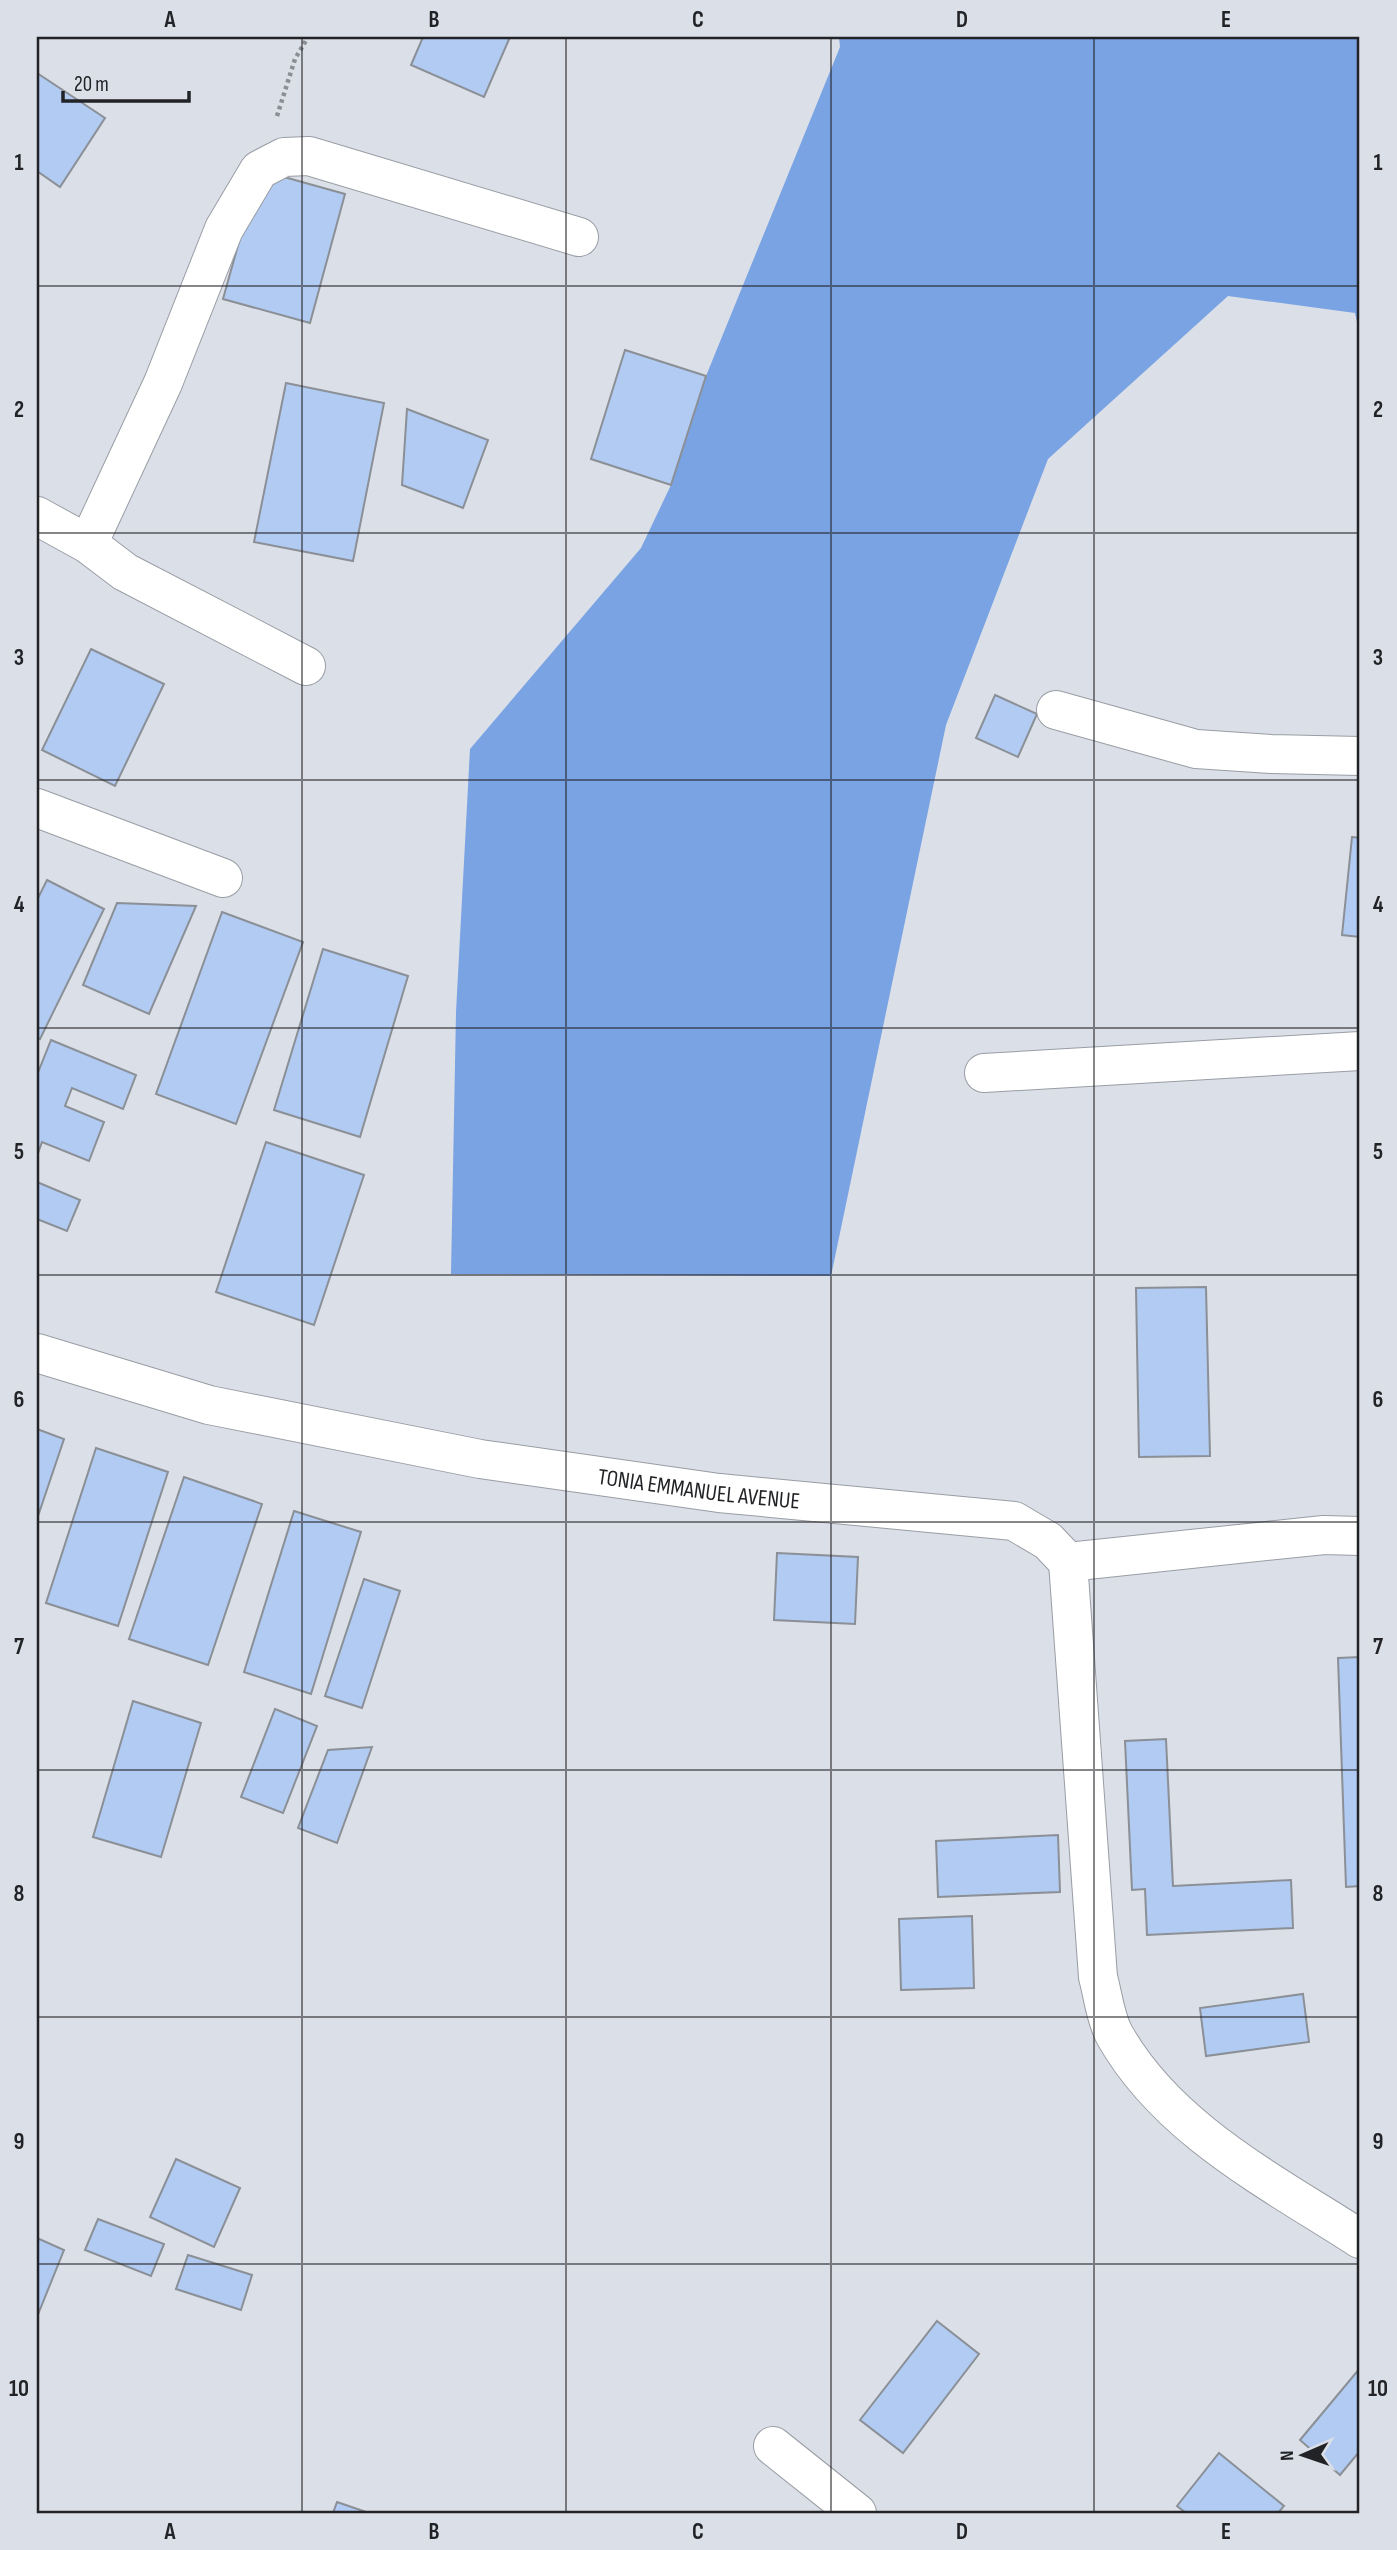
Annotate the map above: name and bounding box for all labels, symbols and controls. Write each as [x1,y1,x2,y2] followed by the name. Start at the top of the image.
[164,6,177,34] text: A
[429,6,440,34] text: B
[692,6,704,34] text: C
[956,6,968,34] text: D
[1221,6,1231,34] text: E
[63,60,189,104] scale bar
[74,72,109,97] text: 20 m
[14,149,24,177] text: 1
[1373,149,1383,177] text: 1
[14,396,24,424] text: 2
[1373,396,1383,424] text: 2
[14,644,24,672] text: 3
[1373,644,1383,672] text: 3
[14,891,25,919] text: 4
[1373,891,1384,919] text: 4
[14,1138,24,1166] text: 5
[1373,1138,1383,1166] text: 5
[14,1386,24,1414] text: 6
[1373,1386,1383,1414] text: 6
[596,1463,801,1516] street label: TONIA EMMANUEL AVENUE
[14,1633,24,1661] text: 7
[1373,1633,1383,1661] text: 7
[14,1880,25,1908] text: 8
[1373,1880,1384,1908] text: 8
[14,2128,24,2156] text: 9
[1373,2128,1383,2156] text: 9
[9,2375,29,2403] text: 10
[1368,2375,1388,2403] text: 10
[1268,2420,1338,2490] north arrow
[1276,2450,1299,2461] text: N
[164,2518,177,2546] text: A
[429,2518,440,2546] text: B
[692,2518,704,2546] text: C
[956,2518,968,2546] text: D
[1221,2518,1231,2546] text: E

